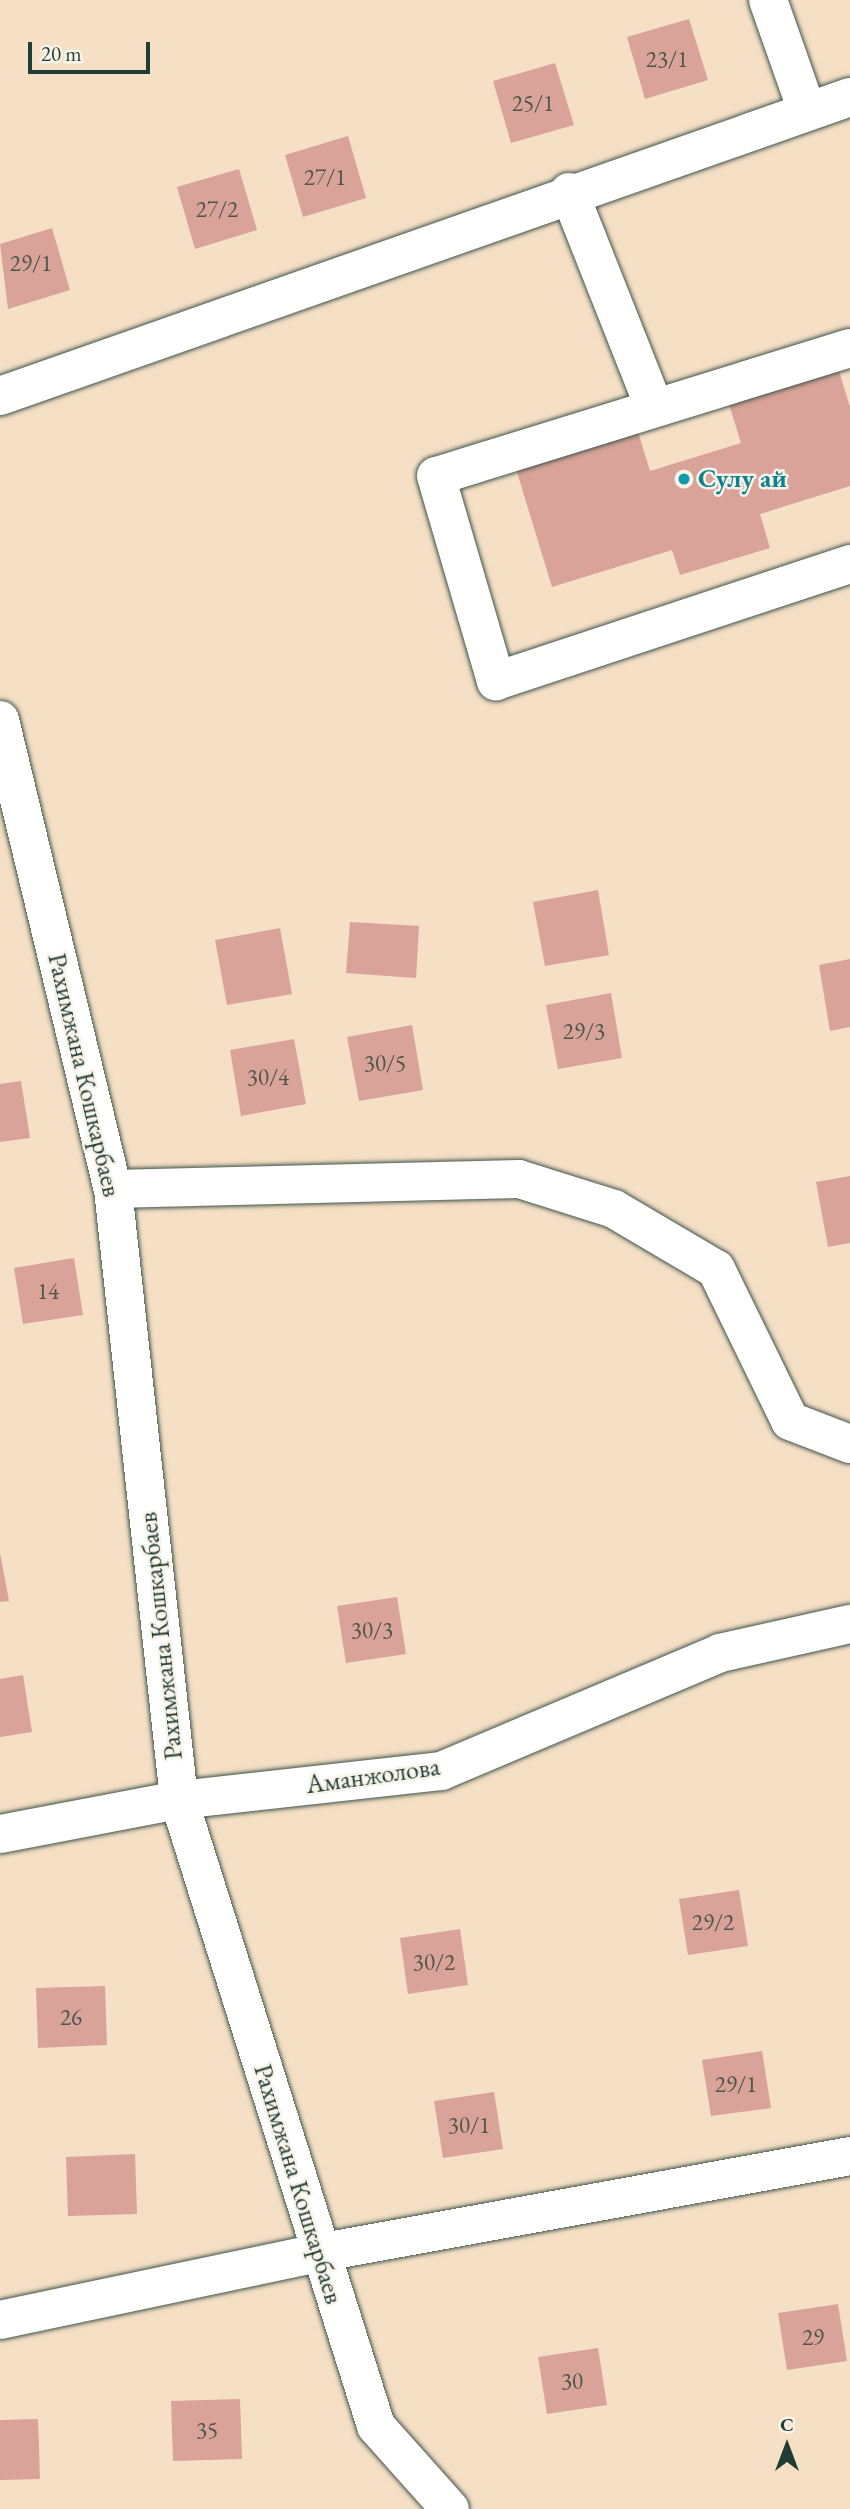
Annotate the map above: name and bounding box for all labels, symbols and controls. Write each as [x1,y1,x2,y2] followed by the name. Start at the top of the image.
[32,28,154,72] scale bar
[41,40,82,67] text: 20 m
[646,45,688,73] house number: 23/1
[512,89,554,117] house number: 25/1
[304,163,346,191] house number: 27/1
[196,195,238,223] house number: 27/2
[10,249,52,277] house number: 29/1
[698,463,787,495] place label: Сулу ай
[676,471,692,487] marker: Сулу ай
[41,950,127,1200] street label: Рахимжана Кошкарбаев
[563,1017,605,1045] house number: 29/3
[364,1049,406,1077] house number: 30/5
[247,1063,289,1091] house number: 30/4
[37,1277,59,1305] house number: 14
[132,1511,190,1761] street label: Рахимжана Кошкарбаев
[351,1616,393,1644] house number: 30/3
[304,1751,442,1801] street label: Аманжолова
[692,1908,734,1936] house number: 29/2
[413,1948,455,1976] house number: 30/2
[60,2003,82,2031] house number: 26
[247,2061,349,2307] street label: Рахимжана Кошкарбаев
[715,2070,757,2098] house number: 29/1
[448,2111,490,2139] house number: 30/1
[802,2323,824,2351] house number: 29
[561,2367,583,2395] house number: 30
[752,2411,822,2481] north arrow
[780,2412,794,2437] text: С
[196,2416,218,2444] house number: 35

